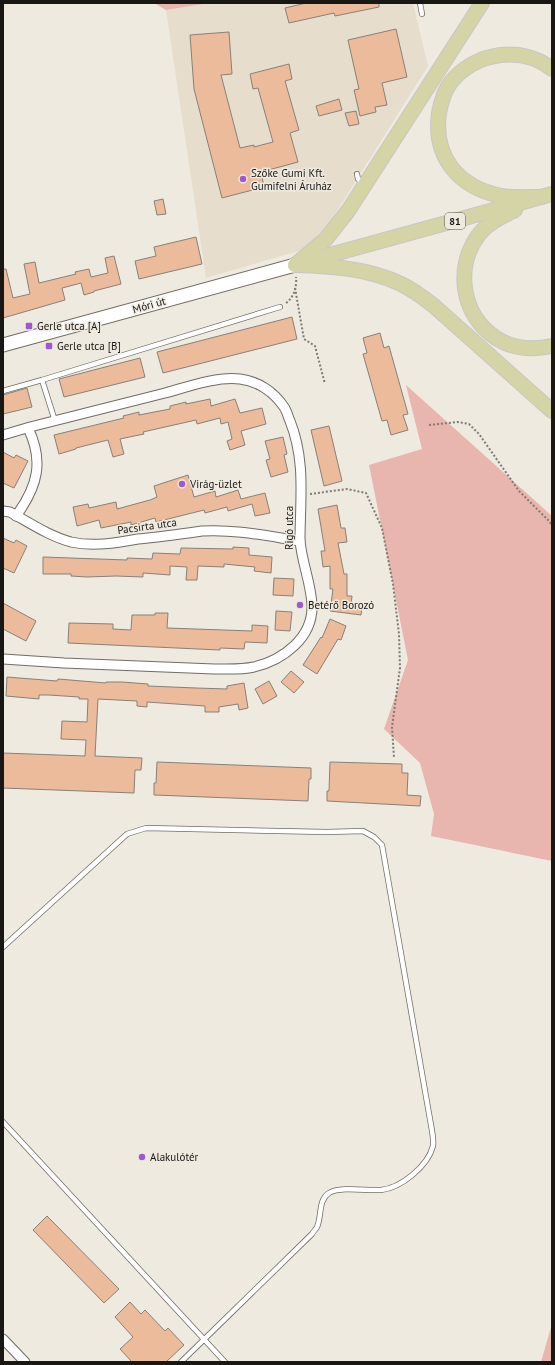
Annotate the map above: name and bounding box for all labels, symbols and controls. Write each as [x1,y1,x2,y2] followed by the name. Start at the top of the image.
[251,166,332,193] place label: Szőke Gumi Kft. Gumifelni Áruház
[238,174,248,184] marker: Szőke Gumi Kft. Gumifelni Áruház
[445,213,465,229] road number: 81
[131,294,167,316] street label: Móri út
[37,319,101,333] place label: Gerle utca [A]
[24,321,34,331] marker: Gerle utca [A]
[57,339,121,353] place label: Gerle utca [B]
[44,341,54,351] marker: Gerle utca [B]
[189,477,242,491] place label: Virág-üzlet
[177,479,187,489] marker: Virág-üzlet
[282,506,296,550] street label: Rigó utca
[116,515,178,537] street label: Pacsirta utca
[308,598,374,612] place label: Betérő Borozó
[295,600,305,610] marker: Betérő Borozó
[150,1150,199,1164] place label: Alakulótér
[137,1152,147,1162] marker: Alakulótér

